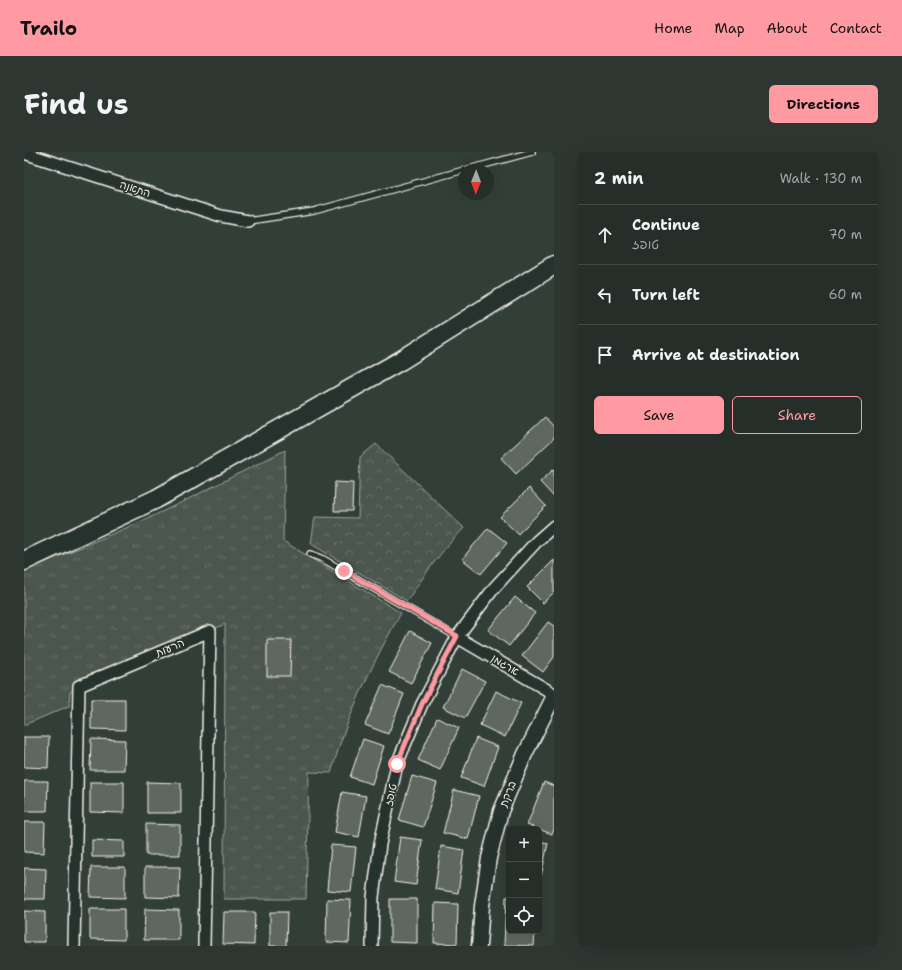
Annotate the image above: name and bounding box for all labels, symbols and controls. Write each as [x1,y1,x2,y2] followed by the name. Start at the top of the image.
[20,16,77,41] text: Trailo
[654,19,693,37] text: Home
[715,19,745,37] text: Map
[767,19,808,37] text: About
[830,19,882,37] text: Contact
[24,85,129,123] text: Find us
[769,85,878,123] button: Directions
[458,164,494,200] north arrow
[594,167,644,189] text: 2 min
[780,170,862,187] text: Walk · 130 m
[118,177,152,201] street label: התאנה
[632,215,700,235] text: Continue
[594,224,616,246] icon: ahead
[828,226,862,243] text: 70 m
[632,236,659,253] text: טופז
[594,284,616,306] icon: left
[632,285,700,305] text: Turn left
[829,286,862,303] text: 60 m
[594,344,616,366] icon: arrive
[632,345,800,365] text: Arrive at destination
[594,396,724,434] button: Save
[732,396,862,434] button: Share
[335,562,353,580] route end
[152,635,187,661] street label: הרעות
[488,651,522,679] street label: ארגמן
[388,755,406,773] route start
[496,779,520,810] street label: ברקת
[381,782,401,808] street label: טופז
[506,826,542,934] map controls
[506,826,542,862] button: +
[506,862,542,898] button: −
[506,898,542,934] button: locate

